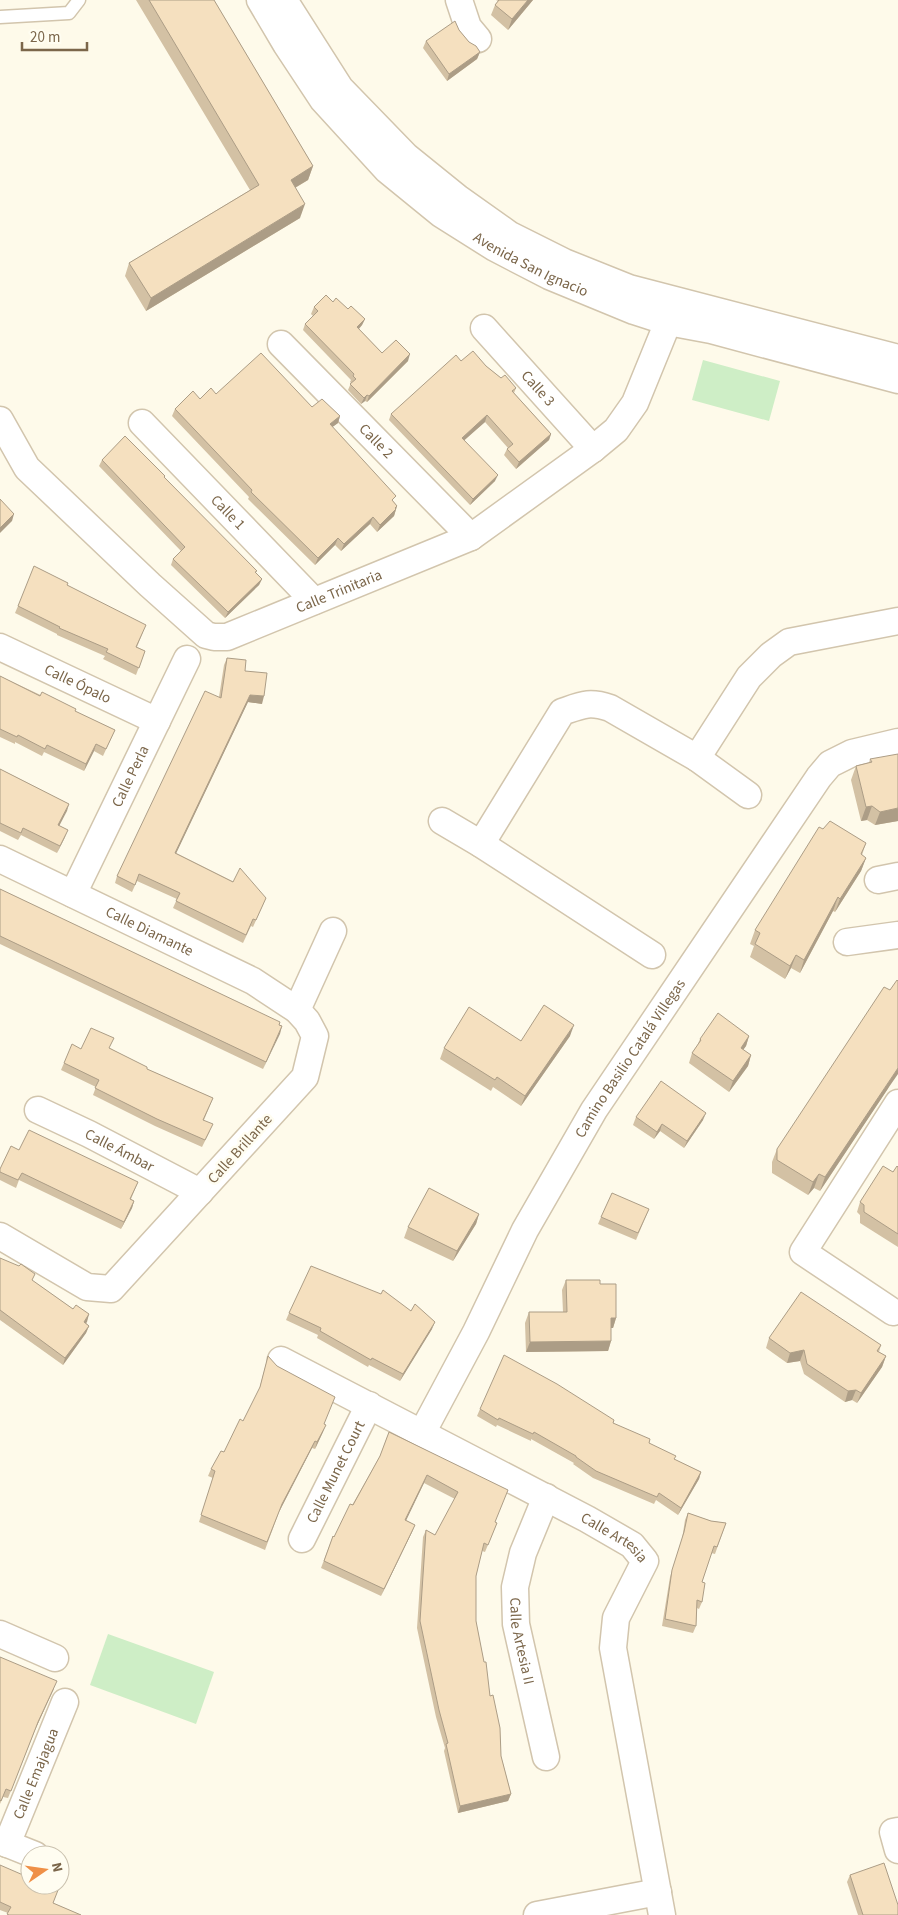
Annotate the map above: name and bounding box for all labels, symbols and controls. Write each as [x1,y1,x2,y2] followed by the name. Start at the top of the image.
[22,20,88,52] scale bar
[30,27,60,48] text: 20 m
[469,227,592,302] street label: Avenida San Ignacio
[516,366,560,411] street label: Calle 3
[354,419,399,463] street label: Calle 2
[206,490,250,534] street label: Calle 1
[293,564,385,618] street label: Calle Trinitaria
[41,659,115,708] street label: Calle Ópalo
[106,742,154,811] street label: Calle Perla
[102,901,197,961] street label: Calle Diamante
[570,975,690,1142] street label: Camino Basilio Catalá Villegas
[203,1109,277,1189] street label: Calle Brillante
[81,1123,159,1177] street label: Calle Ámbar
[301,1417,370,1527] street label: Calle Munet Court
[577,1507,653,1567] street label: Calle Artesia
[505,1597,540,1687] street label: Calle Artesia II
[8,1725,64,1822] street label: Calle Emajagua
[20,1845,70,1895] north arrow
[46,1861,67,1874] text: N

